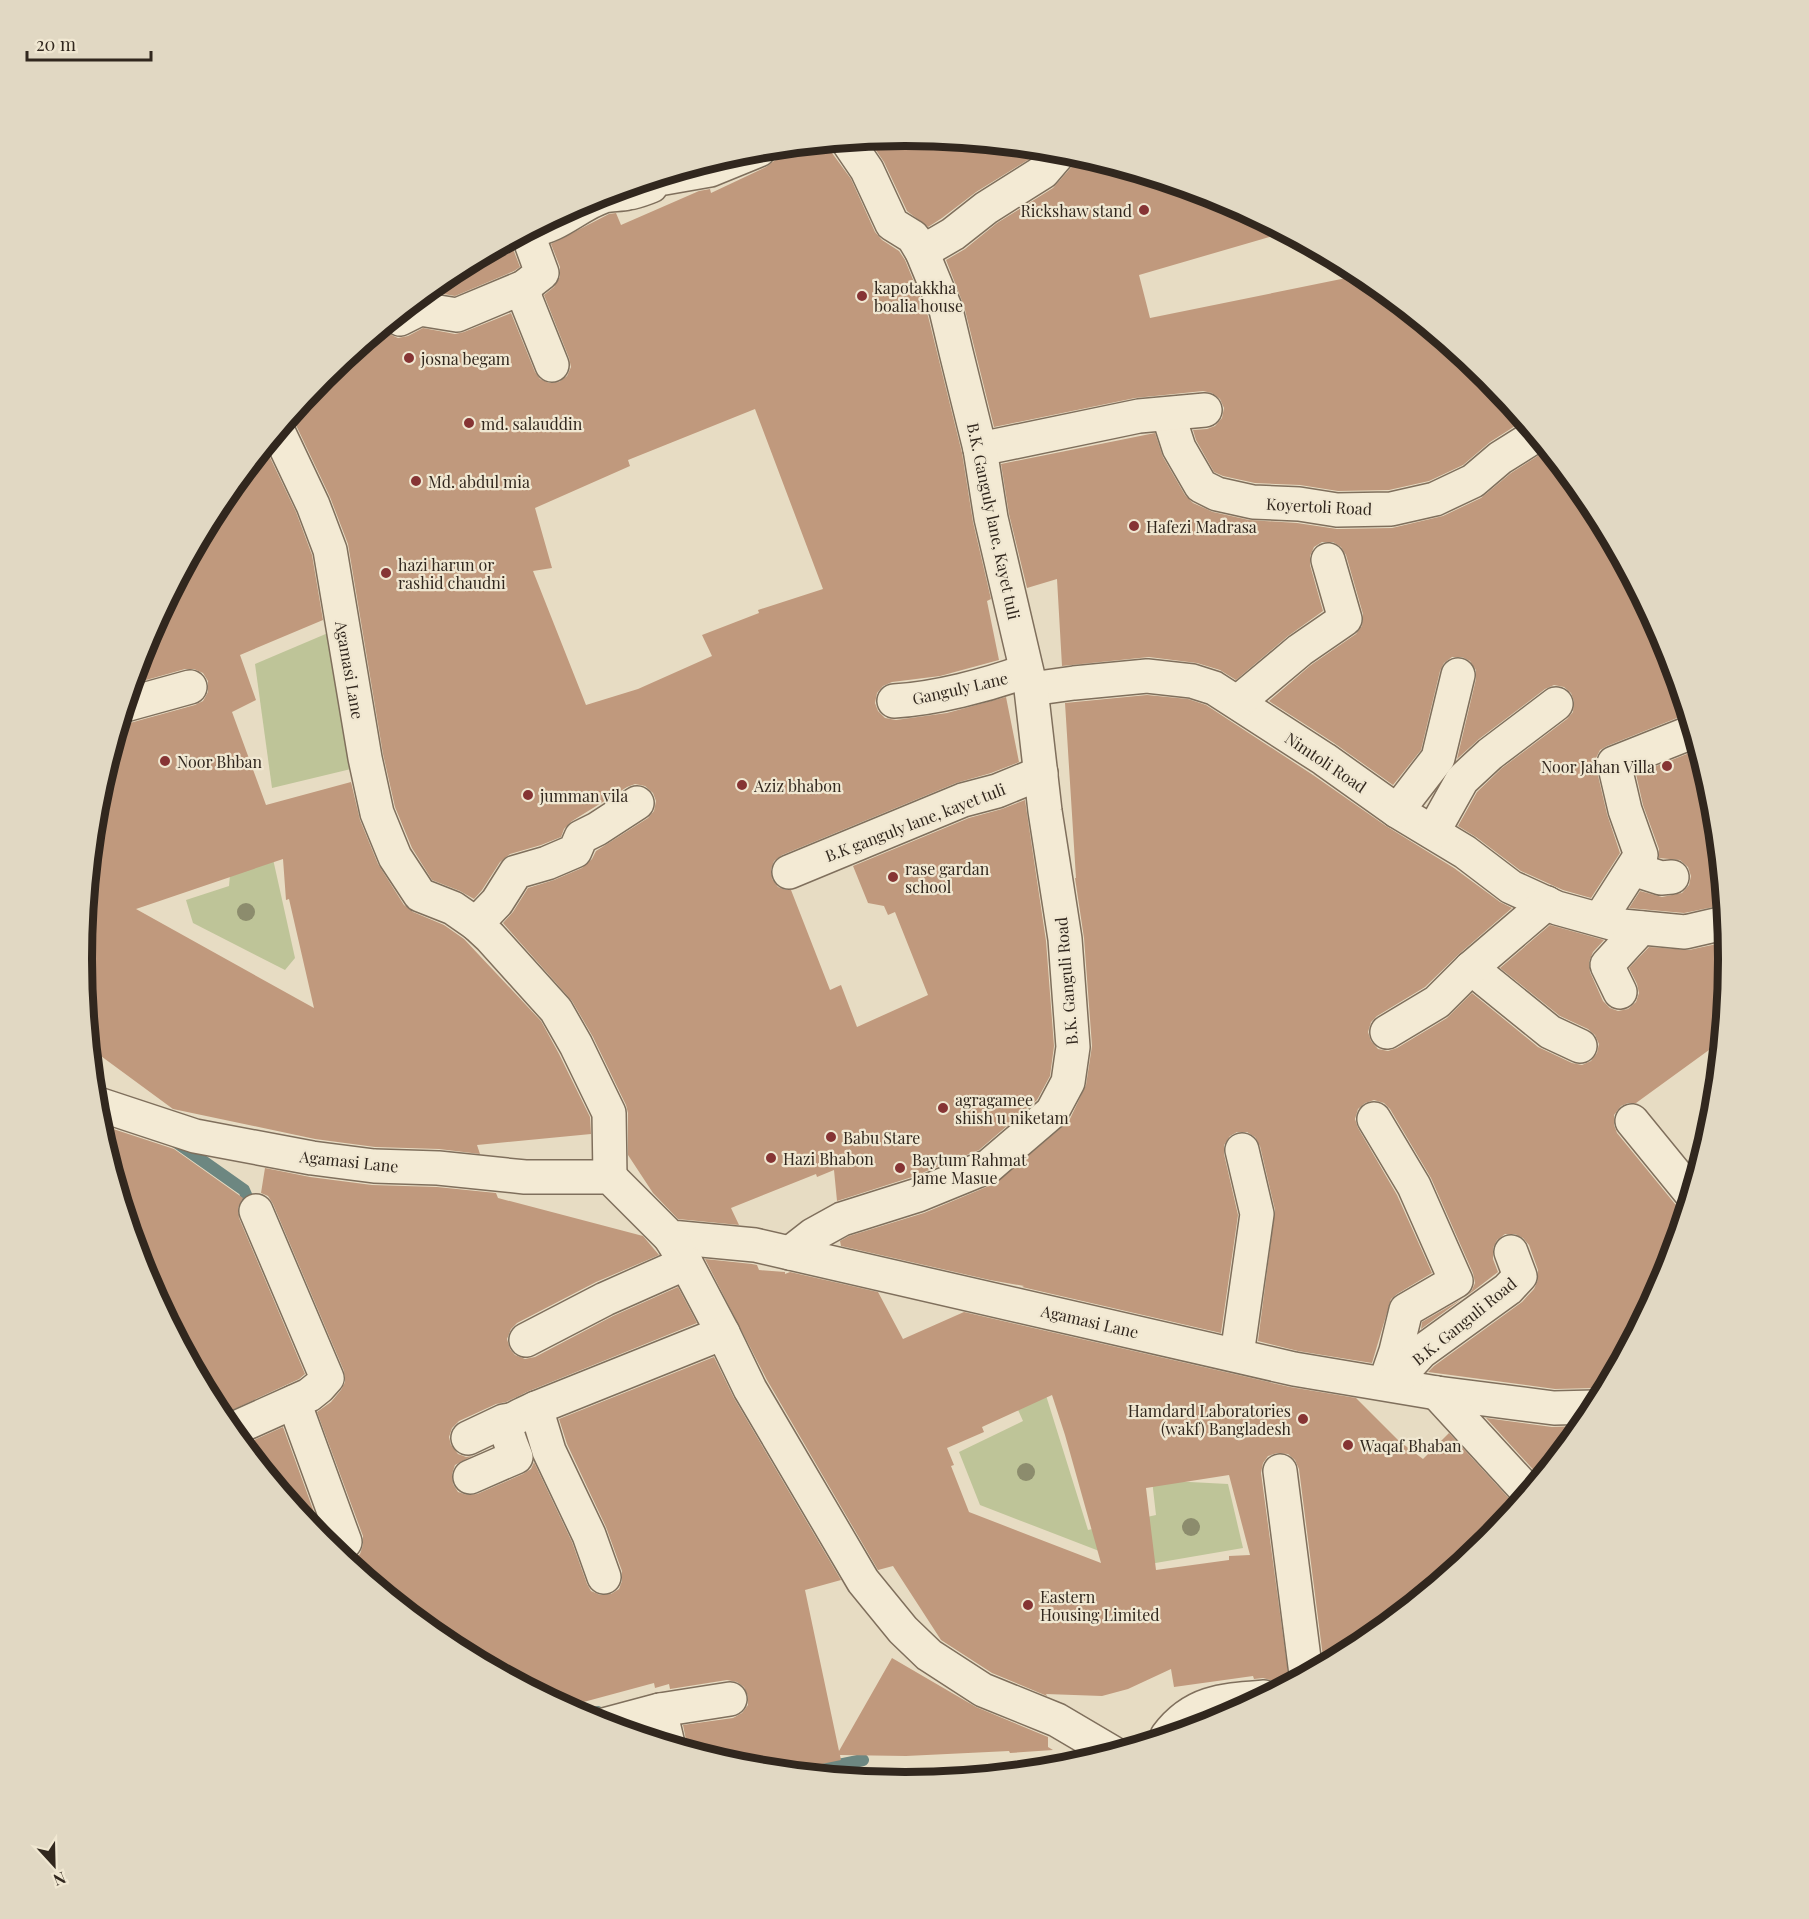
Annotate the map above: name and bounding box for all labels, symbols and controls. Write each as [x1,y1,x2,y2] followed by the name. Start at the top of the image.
[27,24,152,62] scale bar
[36,32,76,56] text: 20 m
[1020,200,1132,221] place label: Rickshaw stand
[1137,203,1151,217] marker: Rickshaw stand
[874,277,963,316] place label: kapotakkha boalia house
[855,289,869,303] marker: kapotakkha boalia house
[420,348,510,369] place label: josna begam
[402,351,416,365] marker: josna begam
[481,413,583,434] place label: md. salauddin
[462,416,476,430] marker: md. salauddin
[963,421,1025,622] street label: B.K. Ganguly lane, Kayet tuli
[428,471,530,492] place label: Md. abdul mia
[409,474,423,488] marker: Md. abdul mia
[1265,493,1373,519] street label: Koyertoli Road
[1146,516,1257,537] place label: Hafezi Madrasa
[1127,519,1141,533] marker: Hafezi Madrasa
[398,554,506,593] place label: hazi harun or rashid chaudni
[379,566,393,580] marker: hazi harun or rashid chaudni
[331,618,369,721] street label: Agamasi Lane
[910,667,1010,709] street label: Ganguly Lane
[1281,727,1371,797] street label: Nimtoli Road
[177,751,263,772] place label: Noor Bhban
[158,754,172,768] marker: Noor Bhban
[1541,756,1655,777] place label: Noor Jahan Villa
[1660,759,1674,773] marker: Noor Jahan Villa
[753,775,842,796] place label: Aziz bhabon
[735,778,749,792] marker: Aziz bhabon
[822,778,1008,866] street label: B.K ganguly lane, kayet tuli
[539,785,628,806] place label: jumman vila
[521,788,535,802] marker: jumman vila
[905,858,990,897] place label: rase gardan school
[886,870,900,884] marker: rase gardan school
[1050,916,1082,1046] street label: B.K. Ganguli Road
[955,1089,1069,1128] place label: agragamee shish u niketam
[936,1101,950,1115] marker: agragamee shish u niketam
[843,1127,920,1148] place label: Babu Stare
[824,1130,838,1144] marker: Babu Stare
[297,1145,400,1177] street label: Agamasi Lane
[783,1148,874,1169] place label: Hazi Bhabon
[911,1149,1027,1188] place label: Baytum Rahmat Jame Masue
[764,1151,778,1165] marker: Hazi Bhabon
[893,1161,907,1175] marker: Baytum Rahmat Jame Masue
[1407,1272,1521,1370] street label: B.K. Ganguli Road
[1038,1299,1141,1342] street label: Agamasi Lane
[1128,1400,1292,1439] place label: Hamdard Laboratories (wakf) Bangladesh
[1296,1412,1310,1426] marker: Hamdard Laboratories (wakf) Bangladesh
[1359,1435,1462,1456] place label: Waqaf Bhaban
[1341,1438,1355,1452] marker: Waqaf Bhaban
[1040,1586,1160,1625] place label: Eastern Housing Limited
[1021,1598,1035,1612] marker: Eastern Housing Limited
[24,1835,84,1895] north arrow
[50,1867,69,1891] text: N

